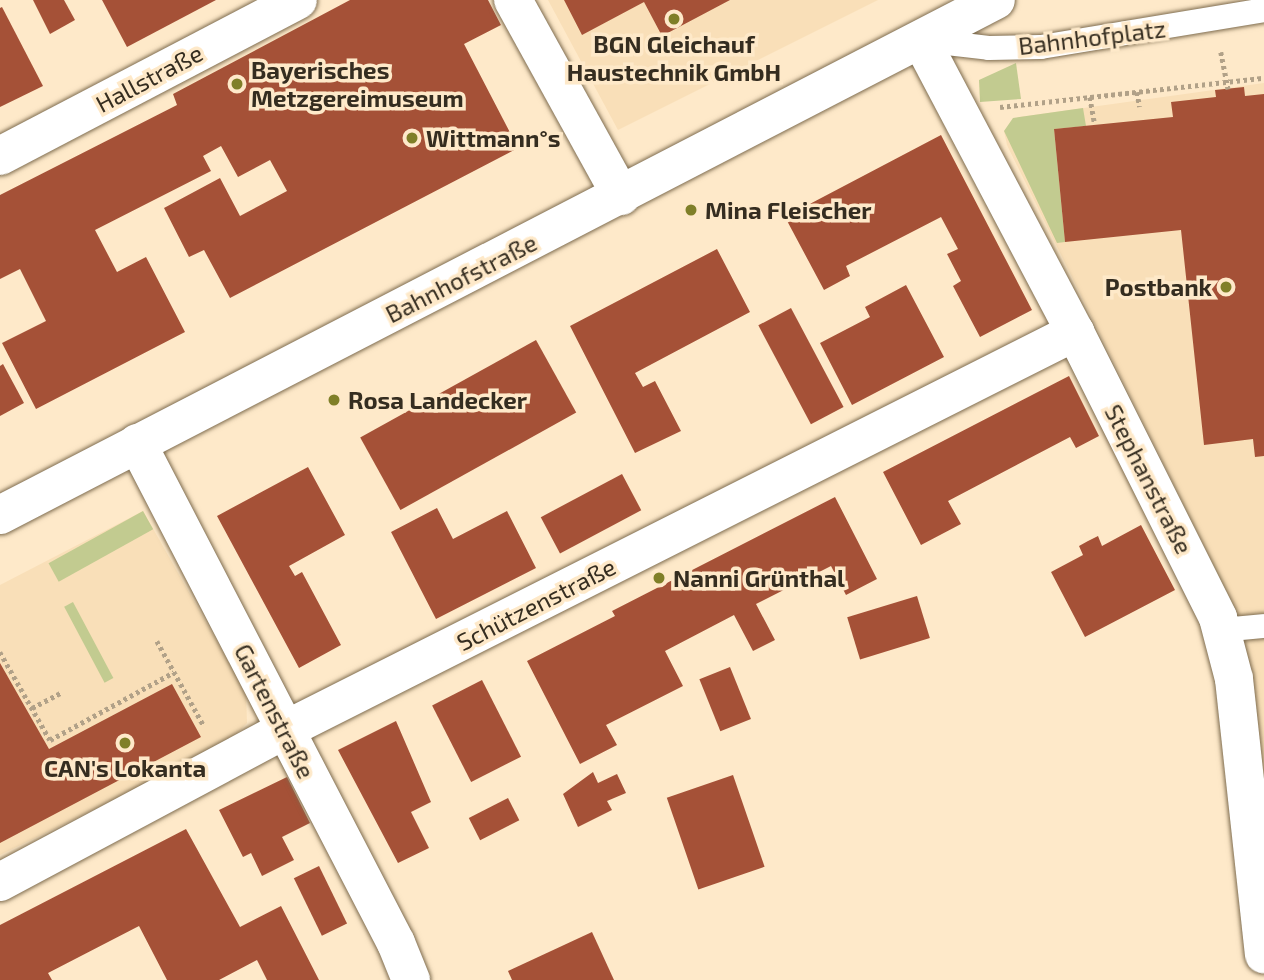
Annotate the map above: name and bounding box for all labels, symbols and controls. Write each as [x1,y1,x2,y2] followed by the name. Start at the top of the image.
[666,11,682,27] marker: BGN Gleichauf Haustechnik GmbH
[1017,14,1167,60] street label: Bahnhofplatz
[567,30,781,86] place label: BGN Gleichauf Haustechnik GmbH
[91,38,207,118] street label: Hallstraße
[251,56,464,112] place label: Bayerisches Metzgereimuseum
[229,76,245,92] marker: Bayerisches Metzgereimuseum
[426,124,560,152] place label: Wittmann°s
[404,130,420,146] marker: Wittmann°s
[705,196,871,224] place label: Mina Fleischer
[683,202,699,218] marker: Mina Fleischer
[381,228,541,328] street label: Bahnhofstraße
[1105,273,1212,301] place label: Postbank
[1218,279,1234,295] marker: Postbank
[348,386,527,414] place label: Rosa Landecker
[326,392,342,408] marker: Rosa Landecker
[1099,400,1199,558] street label: Stephanstraße
[452,552,620,656] street label: Schützenstraße
[673,564,845,592] place label: Nanni Grünthal
[651,570,667,586] marker: Nanni Grünthal
[229,639,321,783] street label: Gartenstraße
[117,735,133,751] marker: CAN's Lokanta
[44,754,206,782] place label: CAN's Lokanta

